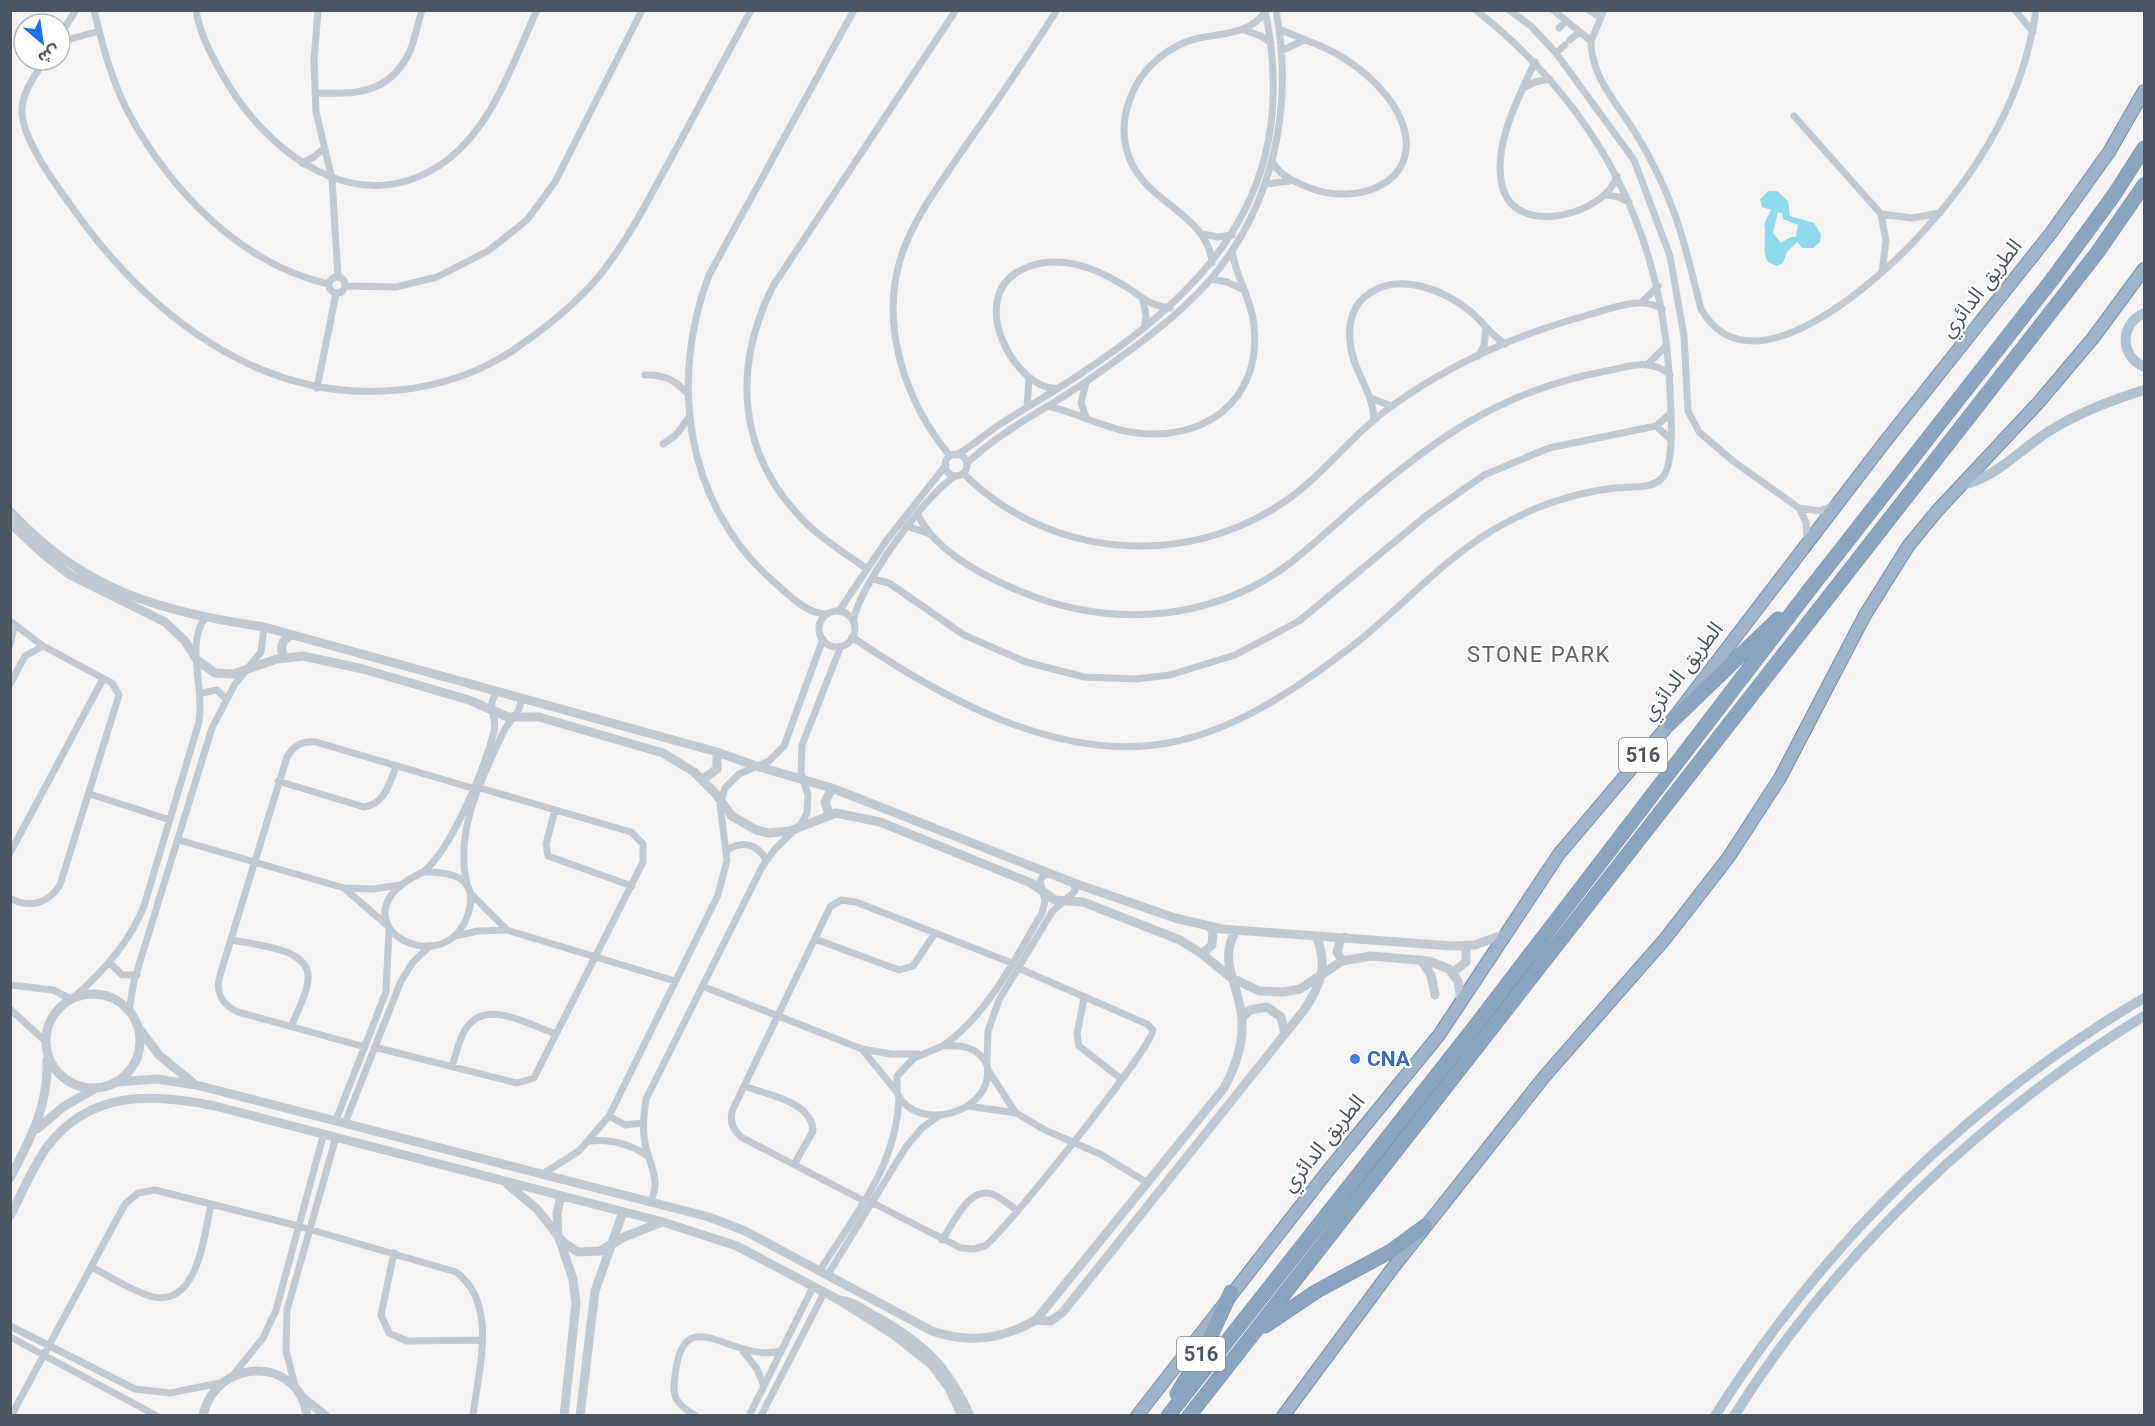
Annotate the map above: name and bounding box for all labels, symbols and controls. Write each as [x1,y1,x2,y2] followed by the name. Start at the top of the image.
[12,12,72,72] north arrow
[35,41,63,68] text: ش
[1935,234,2030,344] street label: الطريق الدائري
[1636,617,1731,727] street label: الطريق الدائري
[1467,642,1611,667] district label: STONE PARK
[1619,738,1667,772] road number: 516
[1367,1047,1411,1071] place label: CNA
[1348,1052,1362,1066] marker: CNA
[1277,1090,1372,1199] street label: الطريق الدائري
[1177,1337,1225,1371] road number: 516

